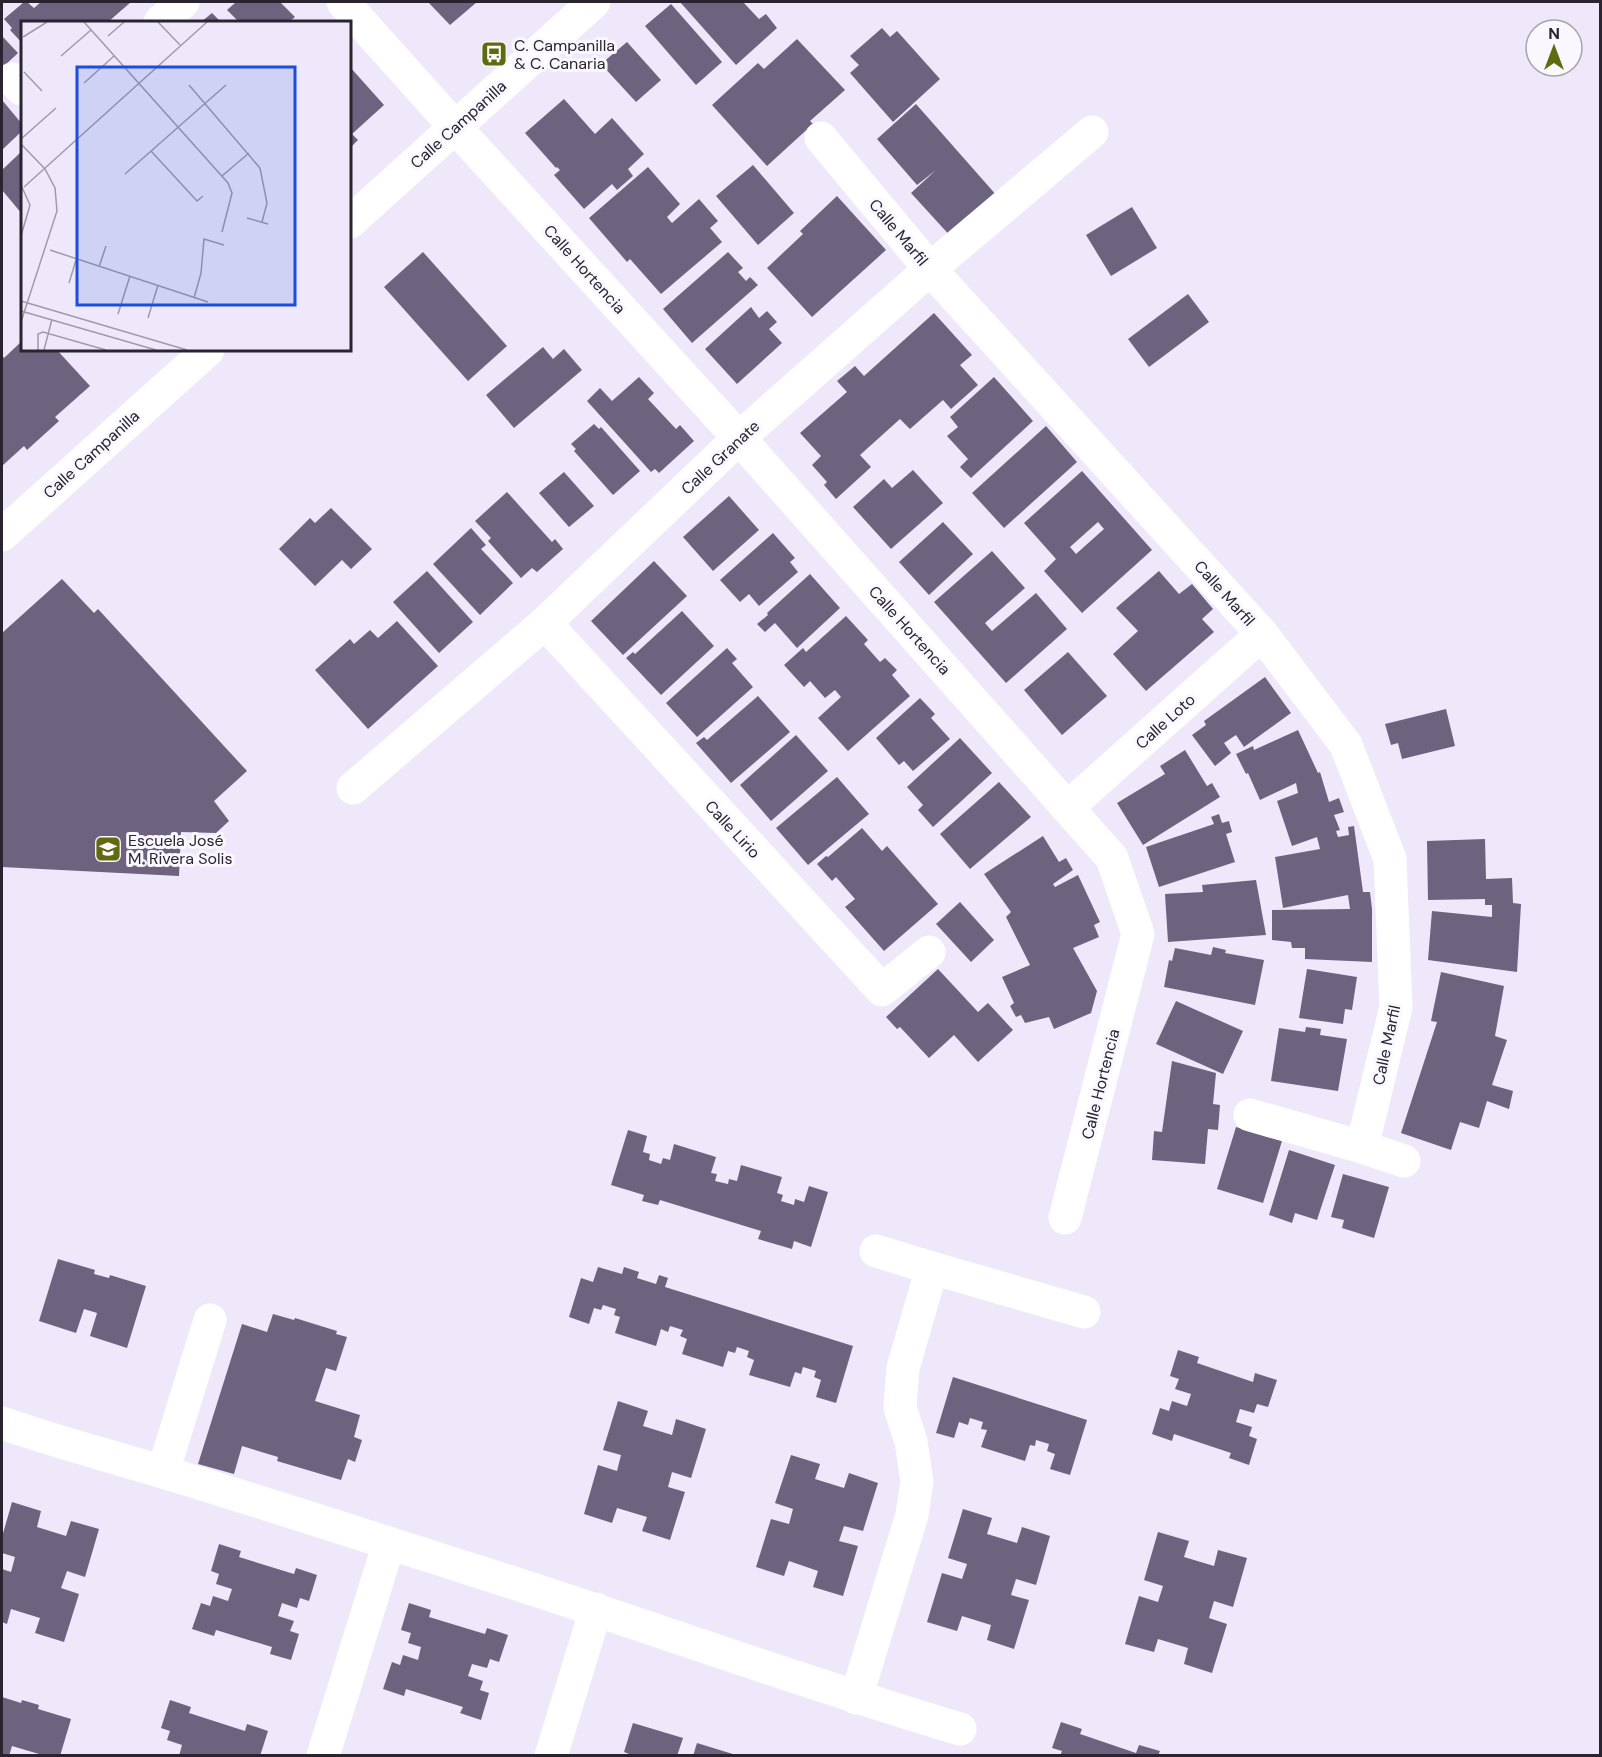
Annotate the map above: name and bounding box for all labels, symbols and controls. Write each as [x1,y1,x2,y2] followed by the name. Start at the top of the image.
[1524,18,1584,78] north arrow
[21,21,351,351] inset map
[1548,23,1560,44] text: N
[514,35,615,74] place label: C. Campanilla & C. Canaria
[479,39,509,69] bus stop icon: C. Campanilla & C. Canaria
[406,76,511,173] street label: Calle Campanilla
[864,194,933,270] street label: Calle Marfil
[539,220,630,318] street label: Calle Hortencia
[39,406,144,503] street label: Calle Campanilla
[677,416,764,499] street label: Calle Granate
[1190,556,1260,631] street label: Calle Marfil
[864,581,955,679] street label: Calle Hortencia
[1131,689,1200,754] street label: Calle Loto
[700,796,765,863] street label: Calle Lirio
[128,830,232,869] place label: Escuela José M. Rivera Solis
[93,834,123,864] school or university icon: Escuela José M. Rivera Solis
[1368,1003,1405,1087] street label: Calle Marfil
[1077,1027,1124,1141] street label: Calle Hortencia

